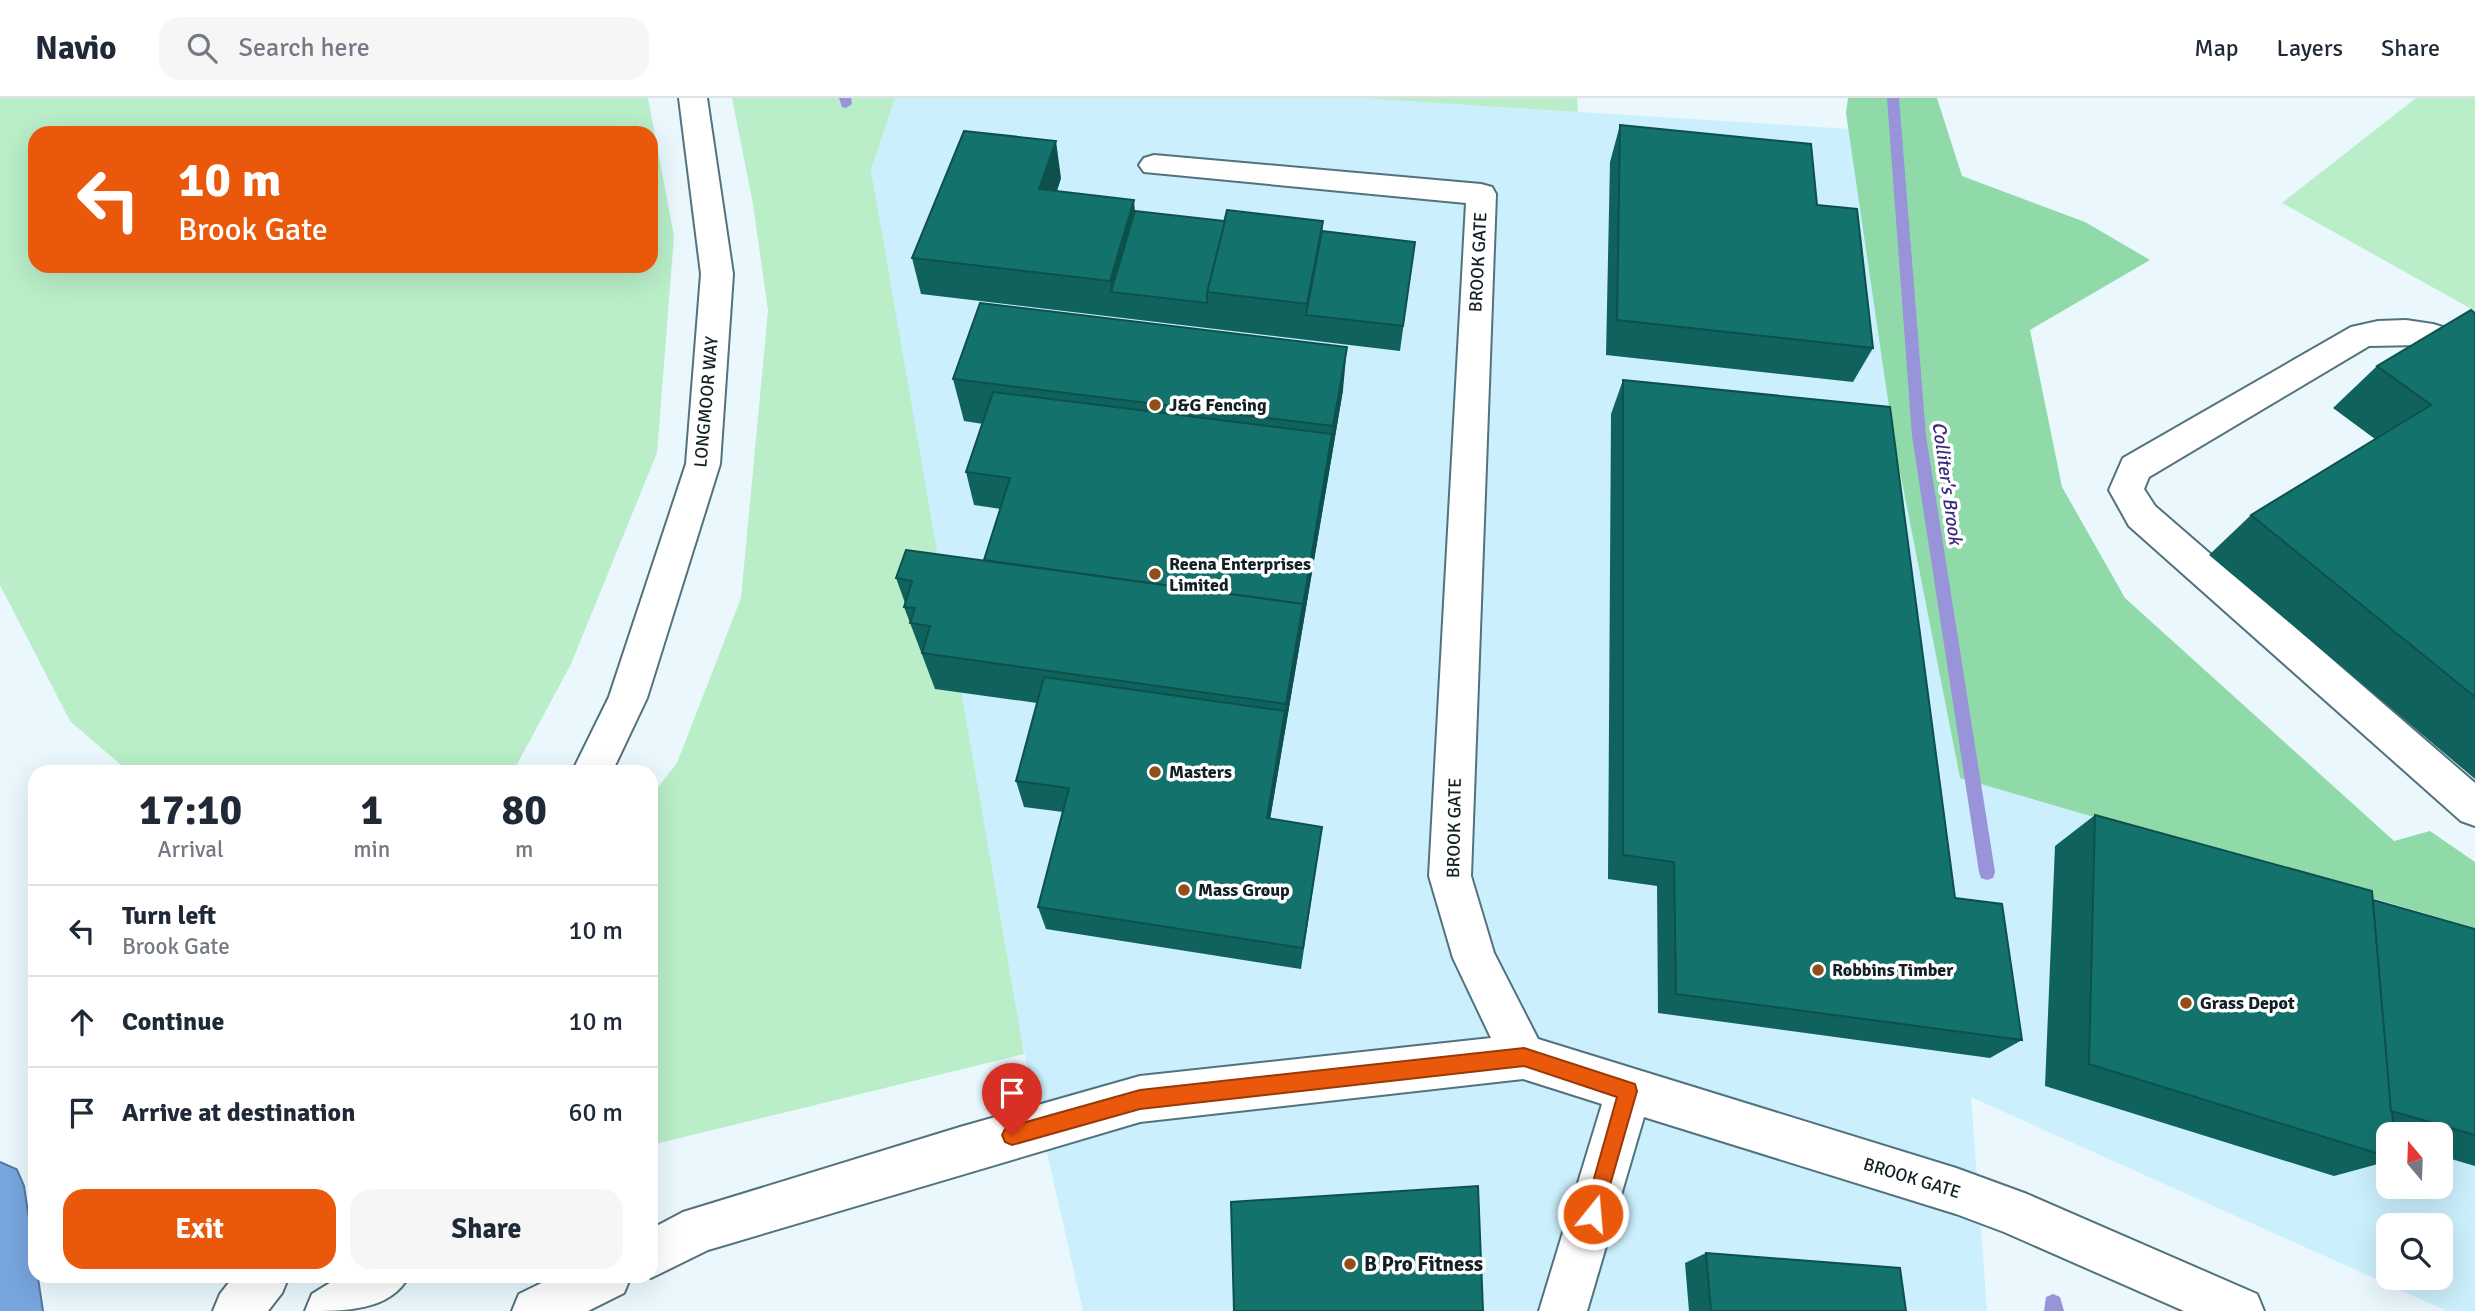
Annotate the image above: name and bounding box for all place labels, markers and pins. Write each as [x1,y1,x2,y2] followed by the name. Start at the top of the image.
[1169,394,1267,416] place label: J&G Fencing
[1147,397,1163,413] marker: J&G Fencing
[1169,553,1311,596] place label: Reena Enterprises Limited
[1147,566,1163,582] marker: Reena Enterprises Limited
[1169,761,1232,783] place label: Masters
[1147,764,1163,780] marker: Masters
[1198,879,1290,901] place label: Mass Group
[1176,882,1192,898] marker: Mass Group
[1832,959,1954,981] place label: Robbins Timber
[1810,962,1826,978] marker: Robbins Timber
[2200,992,2295,1014] place label: Grass Depot
[2178,995,2194,1011] marker: Grass Depot
[982,1063,1042,1135] pin
[1364,1251,1483,1277] place label: B Pro Fitness
[1342,1256,1358,1272] marker: B Pro Fitness

